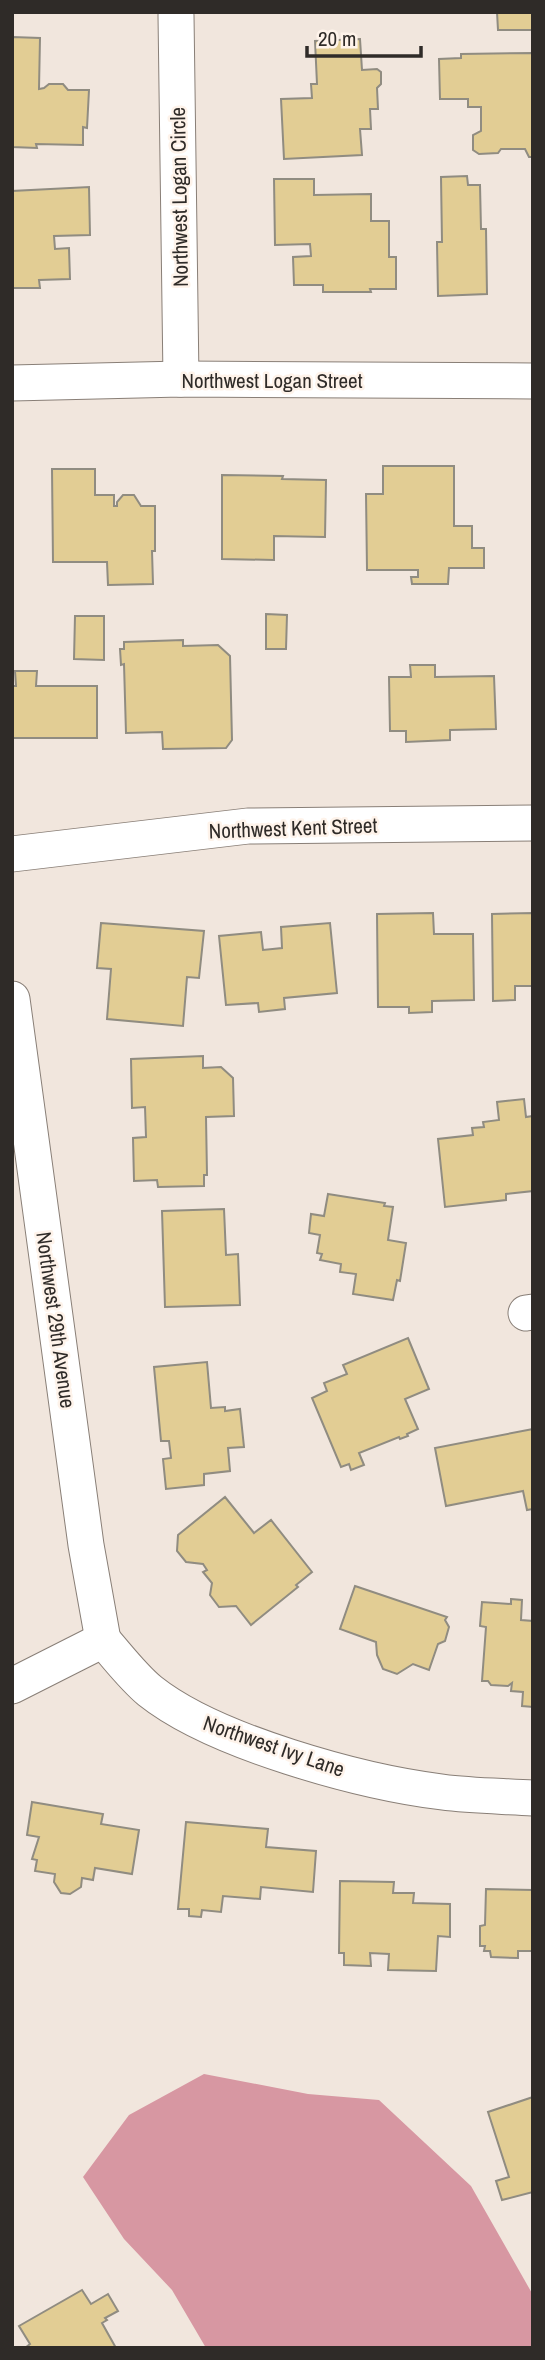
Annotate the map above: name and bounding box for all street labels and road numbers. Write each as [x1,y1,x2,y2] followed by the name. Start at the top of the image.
[163,107,195,287] street label: Northwest Logan Circle
[182,366,363,395] street label: Northwest Logan Street
[208,811,378,845] street label: Northwest Kent Street
[29,1230,83,1410] street label: Northwest 29th Avenue
[200,1708,348,1784] street label: Northwest Ivy Lane

